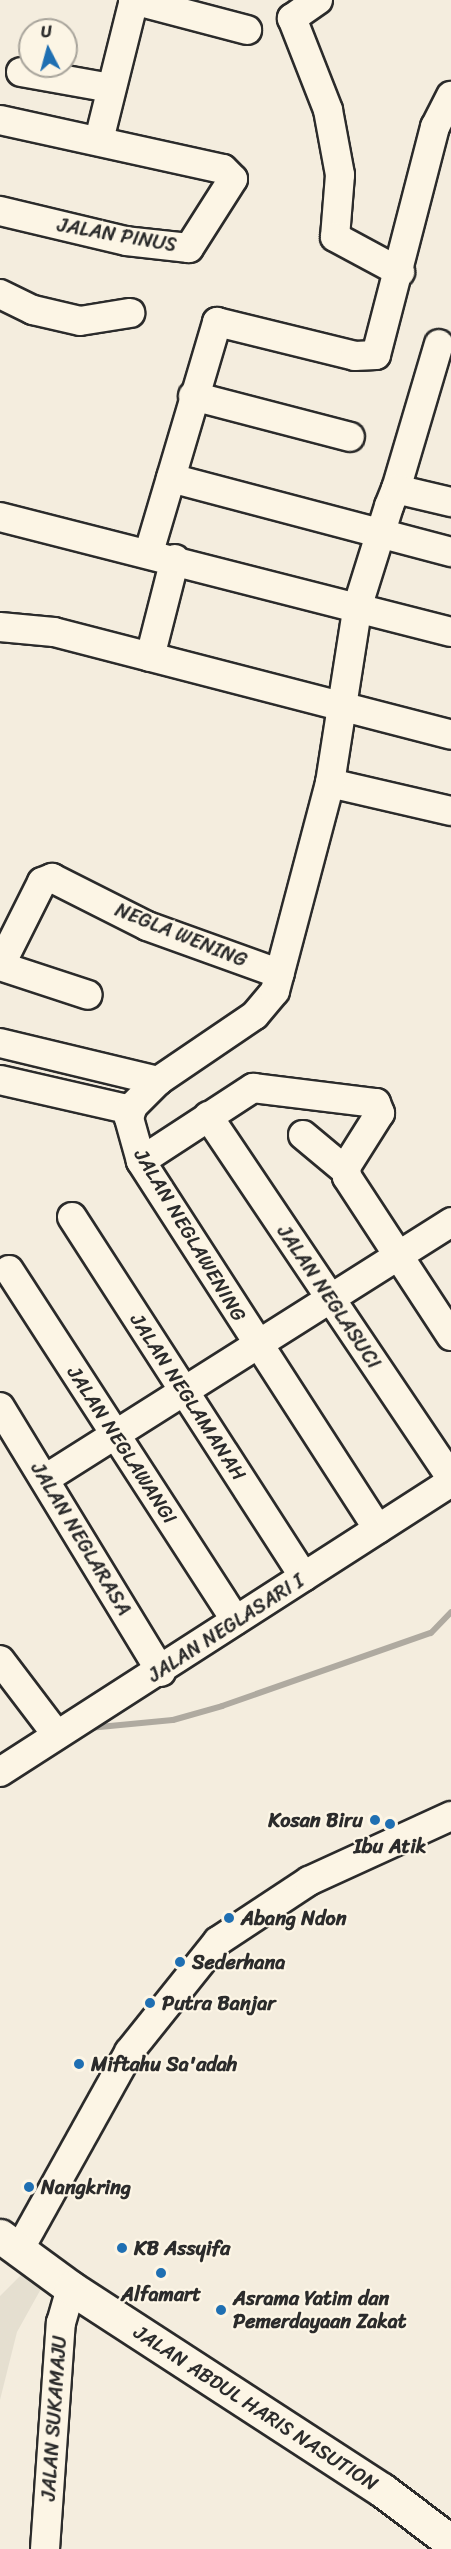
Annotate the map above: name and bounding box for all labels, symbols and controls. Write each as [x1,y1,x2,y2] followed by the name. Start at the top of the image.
[39,17,53,47] text: U
[18,18,78,78] north arrow
[55,213,179,257] street label: JALAN PINUS
[112,898,250,972] street label: NEGLA WENING
[129,1144,251,1326] street label: JALAN NEGLAWENING
[272,1220,386,1374] street label: JALAN NEGLASUCI
[125,1309,251,1485] street label: JALAN NEGLAMANAH
[62,1361,182,1529] street label: JALAN NEGLAWANGI
[26,1458,136,1620] street label: JALAN NEGLARASA
[143,1568,309,1688] street label: JALAN NEGLASARI I
[268,1808,363,1832] place label: Kosan Biru
[368,1813,382,1827] marker: Kosan Biru
[383,1817,397,1831] marker: Ibu Atik
[354,1834,426,1858] place label: Ibu Atik
[241,1906,347,1930] place label: Abang Ndon
[222,1911,236,1925] marker: Abang Ndon
[192,1950,285,1974] place label: Sederhana
[173,1955,187,1969] marker: Sederhana
[162,1991,275,2015] place label: Putra Banjar
[143,1996,157,2010] marker: Putra Banjar
[91,2052,237,2076] place label: Miftahu Sa'adah
[72,2057,86,2071] marker: Miftahu Sa'adah
[41,2175,131,2199] place label: Nangkring
[22,2180,36,2194] marker: Nangkring
[134,2236,230,2260] place label: KB Assyifa
[115,2241,129,2255] marker: KB Assyifa
[154,2266,168,2280] marker: Alfamart
[121,2282,201,2306] place label: Alfamart
[233,2286,407,2333] place label: Asrama Yatim dan Pemerdayaan Zakat
[214,2303,228,2317] marker: Asrama Yatim dan Pemerdayaan Zakat
[129,2320,383,2496] street label: JALAN ABDUL HARIS NASUTION
[36,2334,72,2502] street label: JALAN SUKAMAJU

